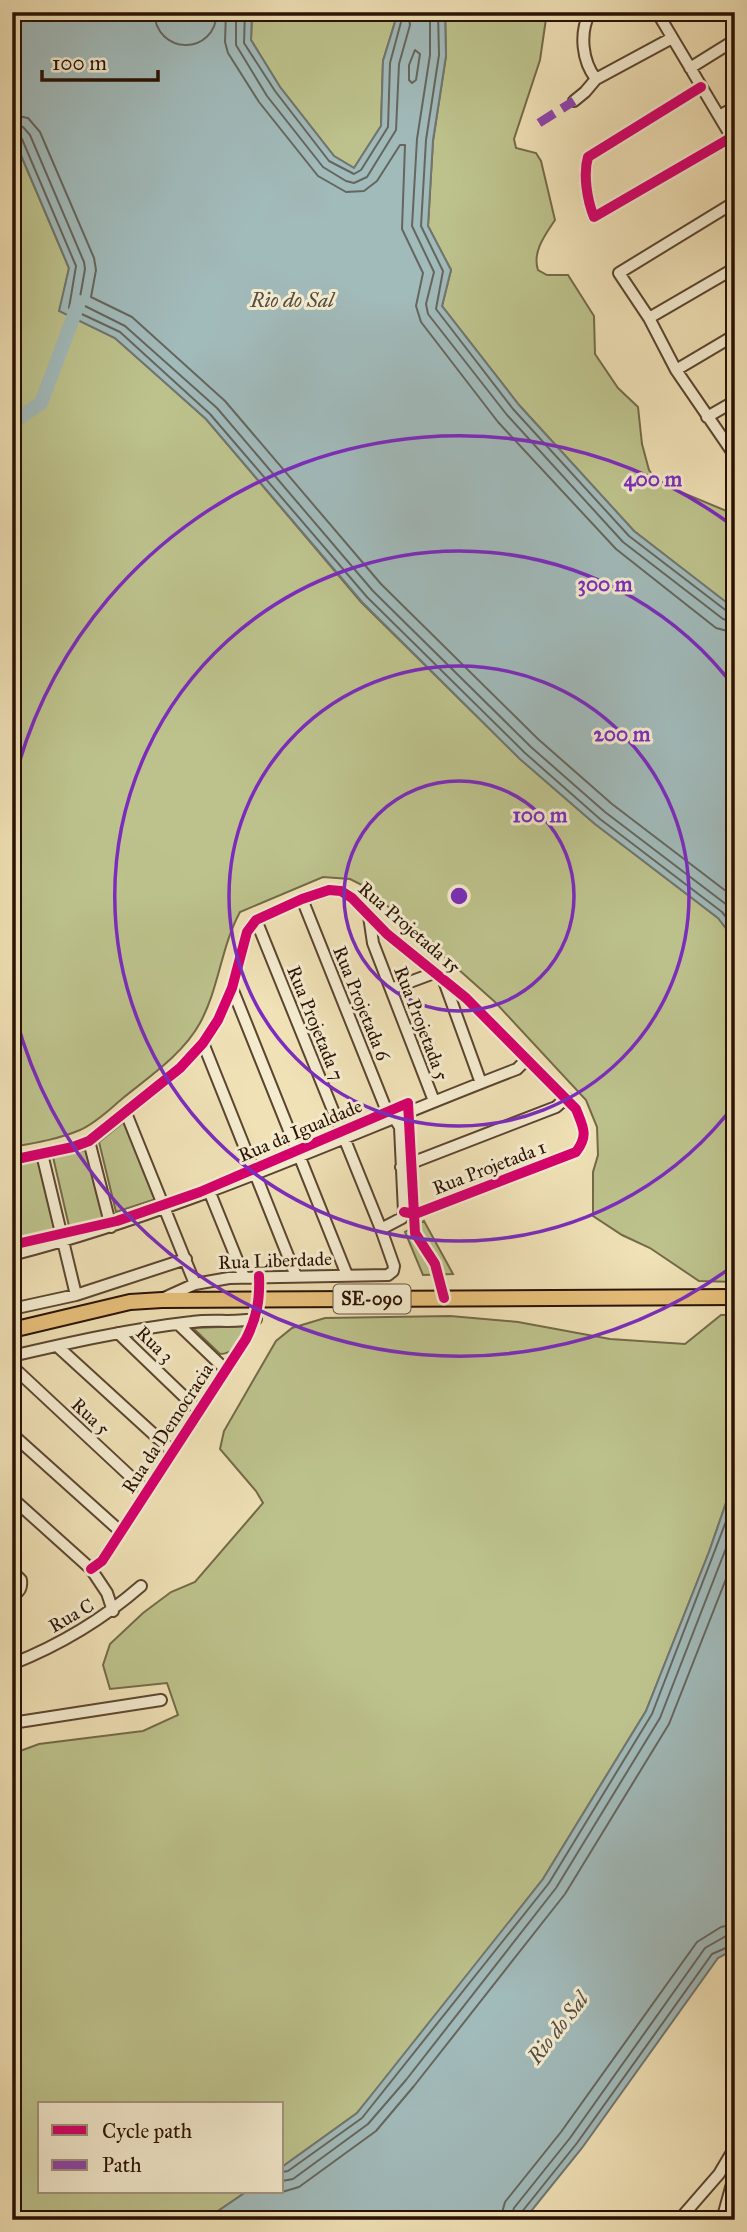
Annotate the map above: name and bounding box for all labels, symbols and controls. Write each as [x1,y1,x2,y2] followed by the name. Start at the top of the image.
[42,38,158,82] scale bar
[52,50,107,76] text: 100 m
[249,287,336,313] water label: Rio do Sal
[624,466,683,492] text: 400 m
[577,571,633,597] text: 300 m
[594,721,651,747] text: 200 m
[513,802,568,828] text: 100 m
[354,877,466,978] street label: Rua Projetada 15
[447,884,471,908] centre of rings
[328,942,395,1065] street label: Rua Projetada 6
[282,962,349,1084] street label: Rua Projetada 7
[389,963,454,1084] street label: Rua Projetada 5
[235,1094,366,1168] street label: Rua da Igualdade
[429,1135,549,1200] street label: Rua Projetada 1
[218,1247,332,1274] street label: Rua Liberdade
[334,1284,410,1314] road number: SE-090
[131,1321,178,1368] street label: Rua 3
[117,1358,218,1497] street label: Rua da Democracia
[67,1393,115,1440] street label: Rua 5
[45,1593,98,1637] street label: Rua C
[521,1985,595,2070] water label: Rio do Sal
[38,2102,284,2194] legend
[102,2118,193,2144] text: Cycle path
[102,2152,142,2178] text: Path

